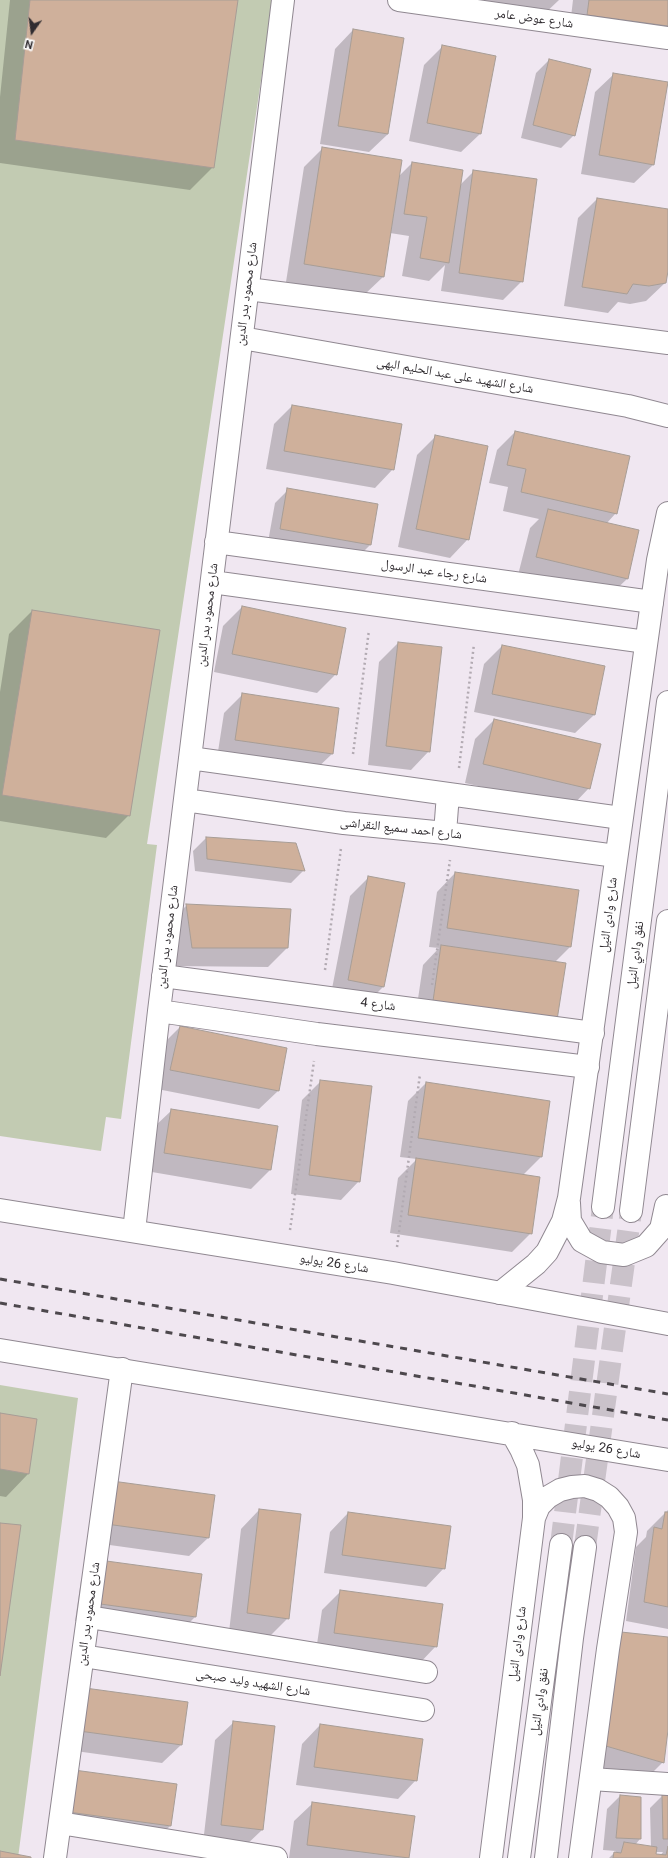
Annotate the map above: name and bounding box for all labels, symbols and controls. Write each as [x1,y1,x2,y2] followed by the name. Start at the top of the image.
[494,6,574,32] street label: شارع عوض عامر
[12,12,52,52] north arrow
[24,37,34,51] text: N
[233,241,261,347] street label: شارع محمود بدر الدين
[375,355,535,397] street label: شارع الشهيد على عبد الحليم البهى
[380,557,488,587] street label: شارع رجاء عبد الرسول
[194,562,222,668] street label: شارع محمود بدر الدين
[339,815,463,843] street label: شارع احمد سميع النقراشى
[597,876,621,954] street label: شارع وادى النيل
[154,884,182,990] street label: شارع محمود بدر الدين
[624,920,648,990] street label: نفق وادي النيل
[360,995,396,1015] street label: شارع 4
[298,1251,370,1277] street label: شارع 26 يوليو
[570,1435,642,1463] street label: شارع 26 يوليو
[74,1561,104,1667] street label: شارع محمود بدر الدين
[506,1605,530,1683] street label: شارع وادى النيل
[195,1666,311,1700] street label: شارع الشهيد وليد صبحى
[528,1667,552,1737] street label: نفق وادي النيل

